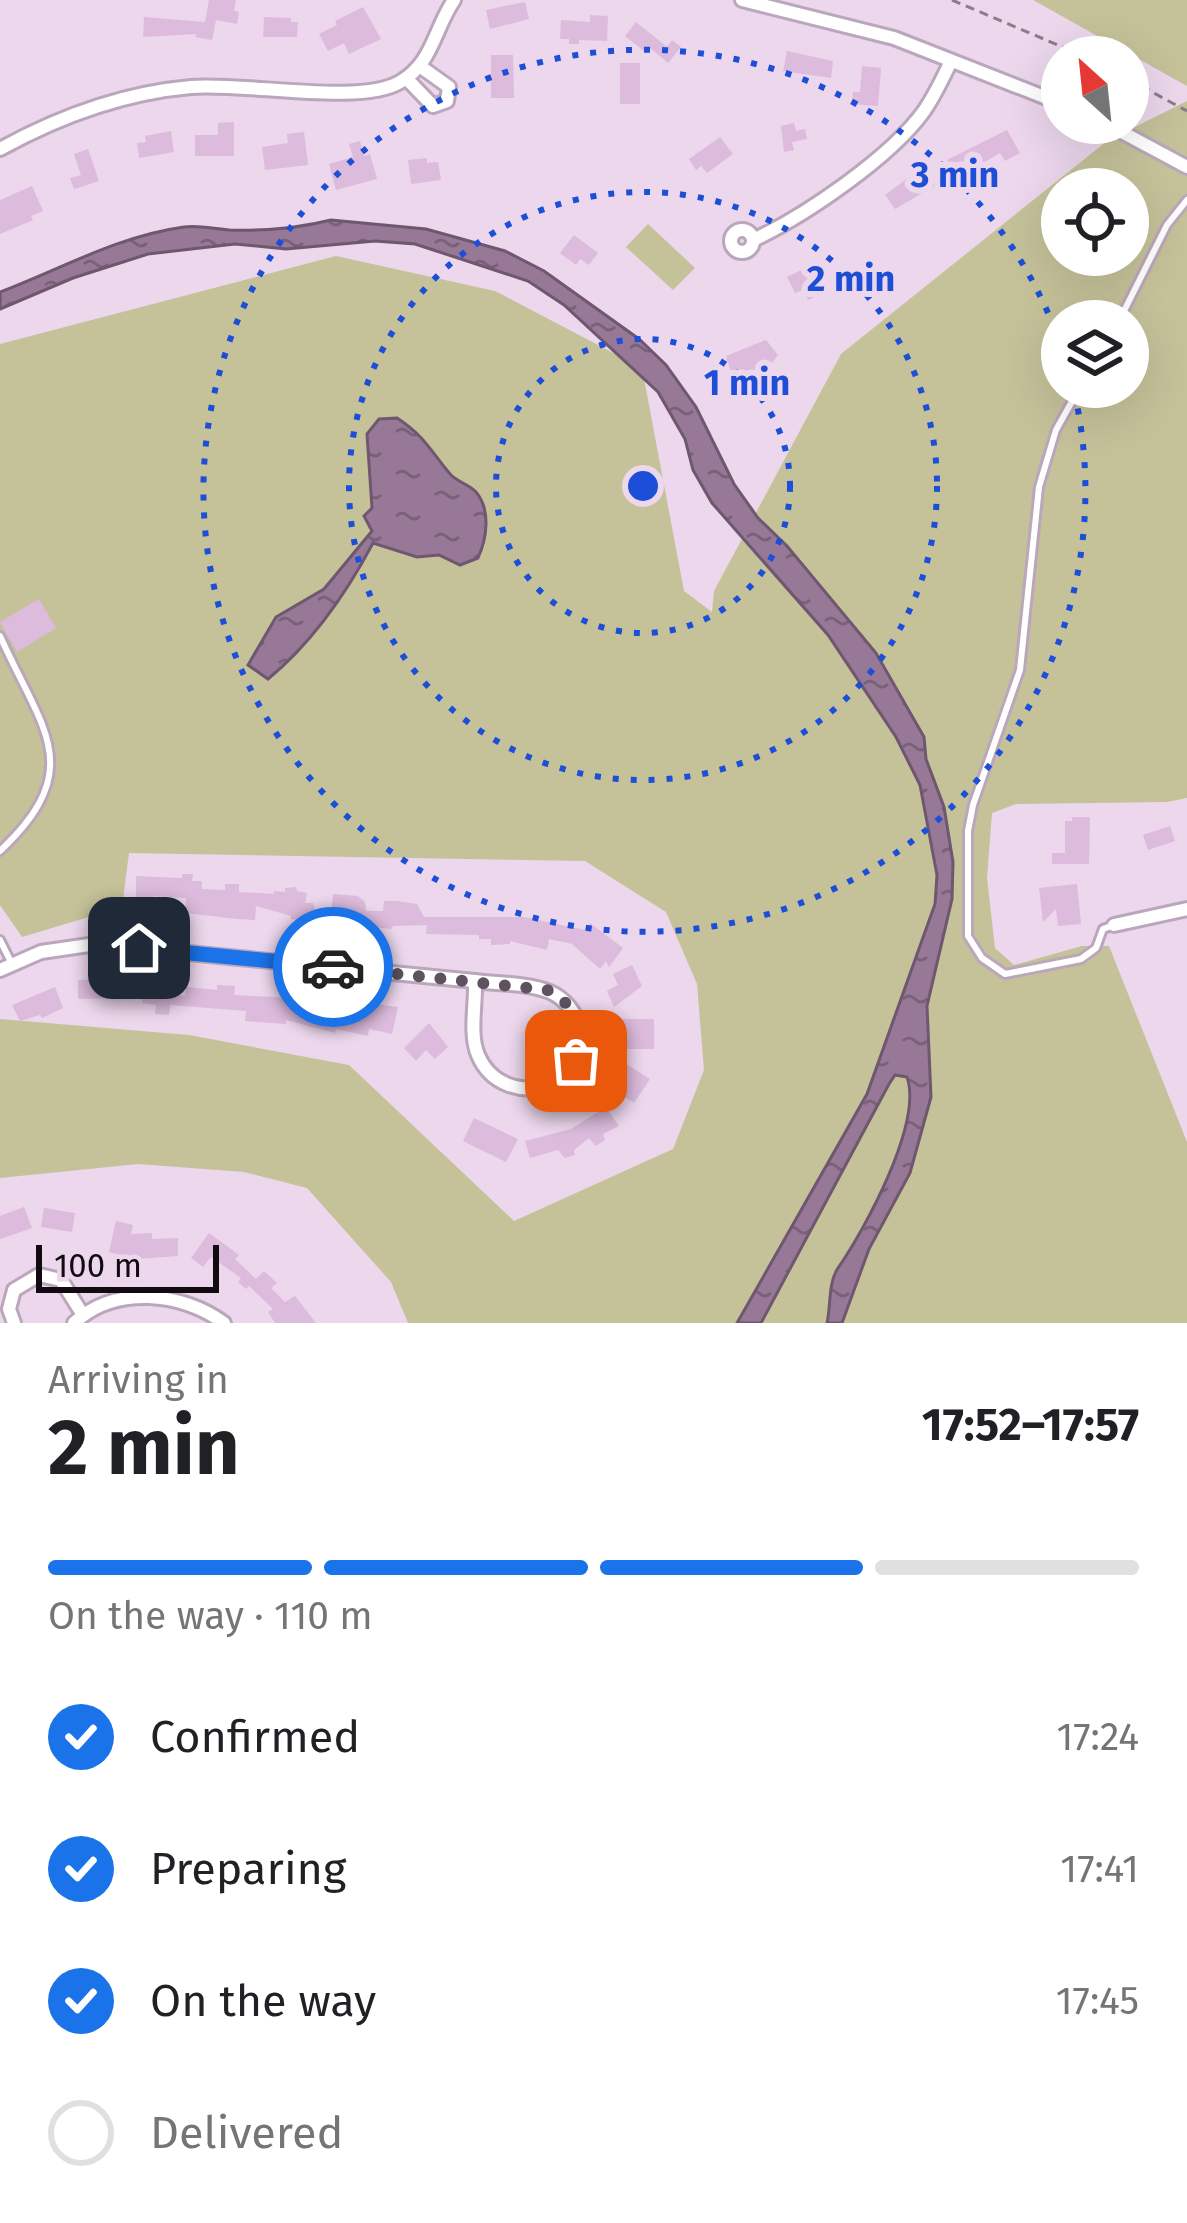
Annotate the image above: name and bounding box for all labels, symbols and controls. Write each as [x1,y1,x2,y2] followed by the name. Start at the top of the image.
[1041,36,1149,144] north arrow
[1041,36,1149,408] map controls
[910,153,999,197] text: 3 min
[1041,168,1149,276] button: locate
[807,257,895,301] text: 2 min
[1041,300,1149,408] button: layers
[704,361,790,405] text: 1 min
[622,465,664,507] centre of rings
[88,897,190,999] pin
[273,907,393,1027] courier
[106,915,172,981] icon: home
[300,934,366,1000] icon: car
[525,1010,627,1112] pin
[543,1028,609,1094] icon: bag
[36,1239,219,1292] scale bar
[54,1246,142,1286] text: 100 m
[48,1357,229,1403] text: Arriving in
[922,1398,1139,1452] text: 17:52–17:57
[48,1401,240,1495] text: 2 min
[48,1593,373,1639] text: On the way · 110 m
[48,1704,114,1770] icon: check
[150,1710,360,1764] text: Confirmed
[1056,1714,1139,1760] text: 17:24
[48,1836,114,1902] icon: check
[150,1842,346,1896] text: Preparing
[1060,1846,1139,1892] text: 17:41
[48,1968,114,2034] icon: check
[150,1974,376,2028] text: On the way
[1056,1978,1139,2024] text: 17:45
[150,2106,343,2160] text: Delivered

